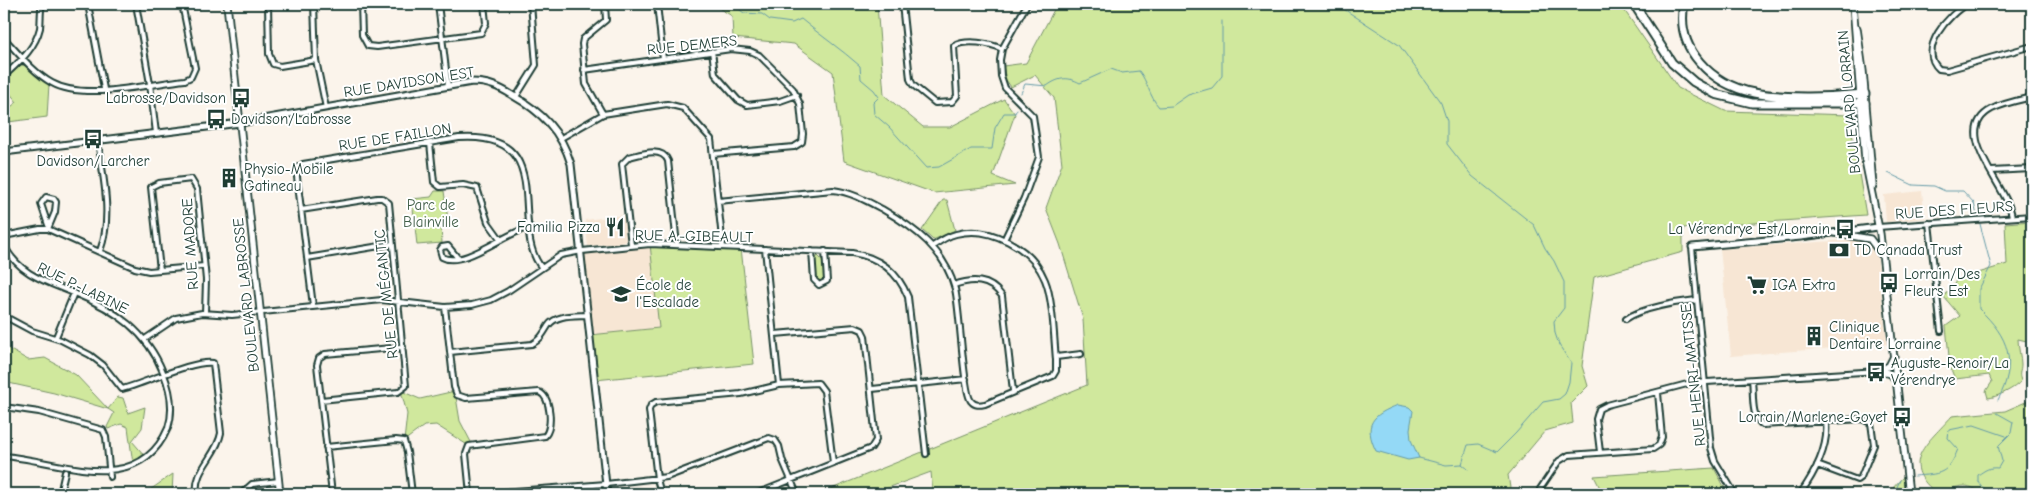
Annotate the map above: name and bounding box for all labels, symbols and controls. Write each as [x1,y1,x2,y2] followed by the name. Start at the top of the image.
[1834,29,1864,175] street label: BOULEVARD LORRAIN
[646,31,738,59] street label: RUE DEMERS
[342,63,476,101] street label: RUE DAVIDSON EST
[230,87,252,109] bus stop icon: Labrosse/Davidson
[106,89,226,107] place label: Labrosse/Davidson
[205,108,227,130] bus stop icon: Davidson/Labrosse
[231,110,352,128] place label: Davidson/Labrosse
[337,119,453,155] street label: RUE DE FAILLON
[82,128,104,150] bus stop icon: Davidson/Larcher
[37,152,150,170] place label: Davidson/Larcher
[244,160,334,195] place label: Physio-Mobile Gatineau
[218,167,240,189] building icon: Physio-Mobile Gatineau
[403,196,459,231] park label: Parc de Blainville
[1895,197,2013,223] street label: RUE DES FLEURS
[178,198,202,290] street label: RUE MADORE
[604,216,626,238] restaurant icon: Familia Pizza
[229,217,263,373] street label: BOULEVARD LABROSSE
[517,218,600,236] place label: Familia Pizza
[1834,218,1856,240] bus stop icon: La Vérendrye Est/Lorrain
[1668,220,1830,238] place label: La Vérendrye Est/Lorrain
[635,226,754,246] street label: RUE A.-GIBEAULT
[369,228,402,360] street label: RUE DE MÉGANTIC
[1828,239,1850,261] bank icon: TD Canada Trust
[1854,241,1963,259] place label: TD Canada Trust
[34,258,132,318] street label: RUE P.-LABINE
[1904,265,1980,300] place label: Lorrain/Des Fleurs Est
[1878,272,1900,294] bus stop icon: Lorrain/Des Fleurs Est
[1746,274,1768,296] supermarket icon: IGA Extra
[636,275,699,311] place label: École de l'Escalade
[1772,276,1836,294] place label: IGA Extra
[610,283,632,305] school or university icon: École de l'Escalade
[1677,303,1709,447] street label: RUE HENRI-MATISSE
[1829,318,1942,353] place label: Clinique Dentaire Lorraine
[1803,325,1825,347] building icon: Clinique Dentaire Lorraine
[1891,354,2009,389] place label: Auguste-Renoir/La Vérendrye
[1865,361,1887,383] bus stop icon: Auguste-Renoir/La Vérendrye
[1891,406,1913,428] bus stop icon: Lorrain/Marlene-Goyet
[1738,408,1888,426] place label: Lorrain/Marlene-Goyet

